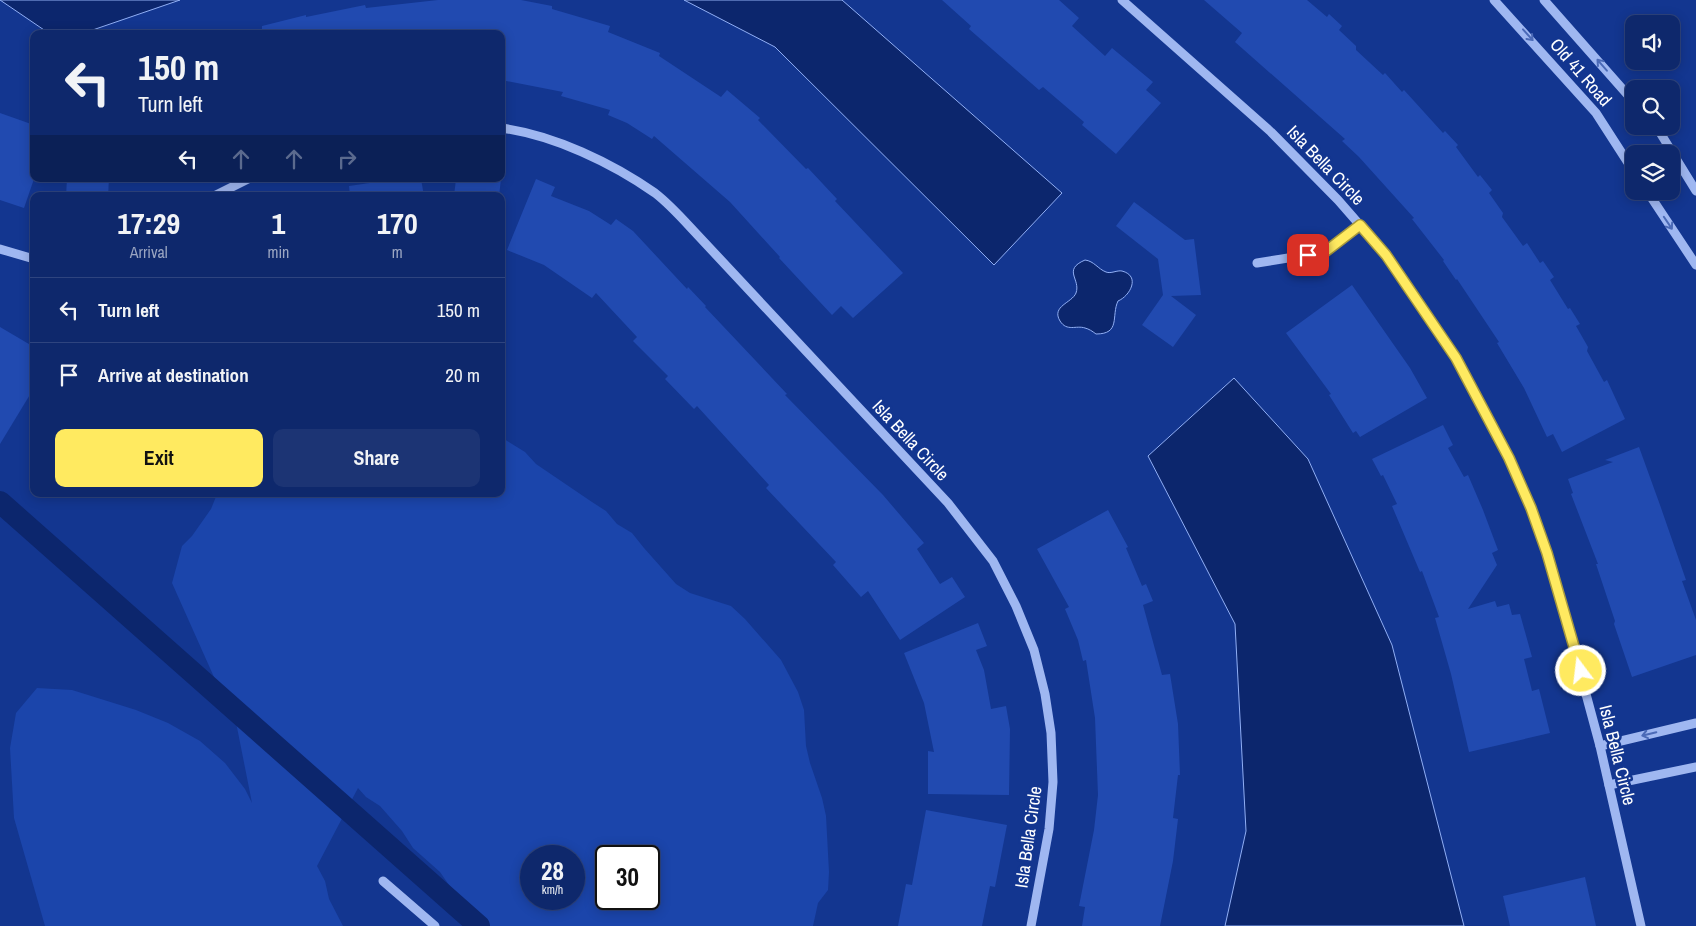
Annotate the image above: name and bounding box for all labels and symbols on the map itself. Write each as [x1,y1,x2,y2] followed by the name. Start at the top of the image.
[1522,29,1533,42] one-way arrow
[1544,33,1618,111] street label: Old 41 Road
[1596,59,1607,72] one-way arrow
[1281,119,1371,211] street label: Isla Bella Circle
[1663,215,1673,229] one-way arrow
[1287,234,1329,276] pin
[867,394,955,486] street label: Isla Bella Circle
[1554,644,1606,696] position arrow
[1593,702,1643,808] street label: Isla Bella Circle
[1641,730,1657,739] one-way arrow
[1008,784,1048,890] street label: Isla Bella Circle
[595,845,660,910] speed limit sign: 30

